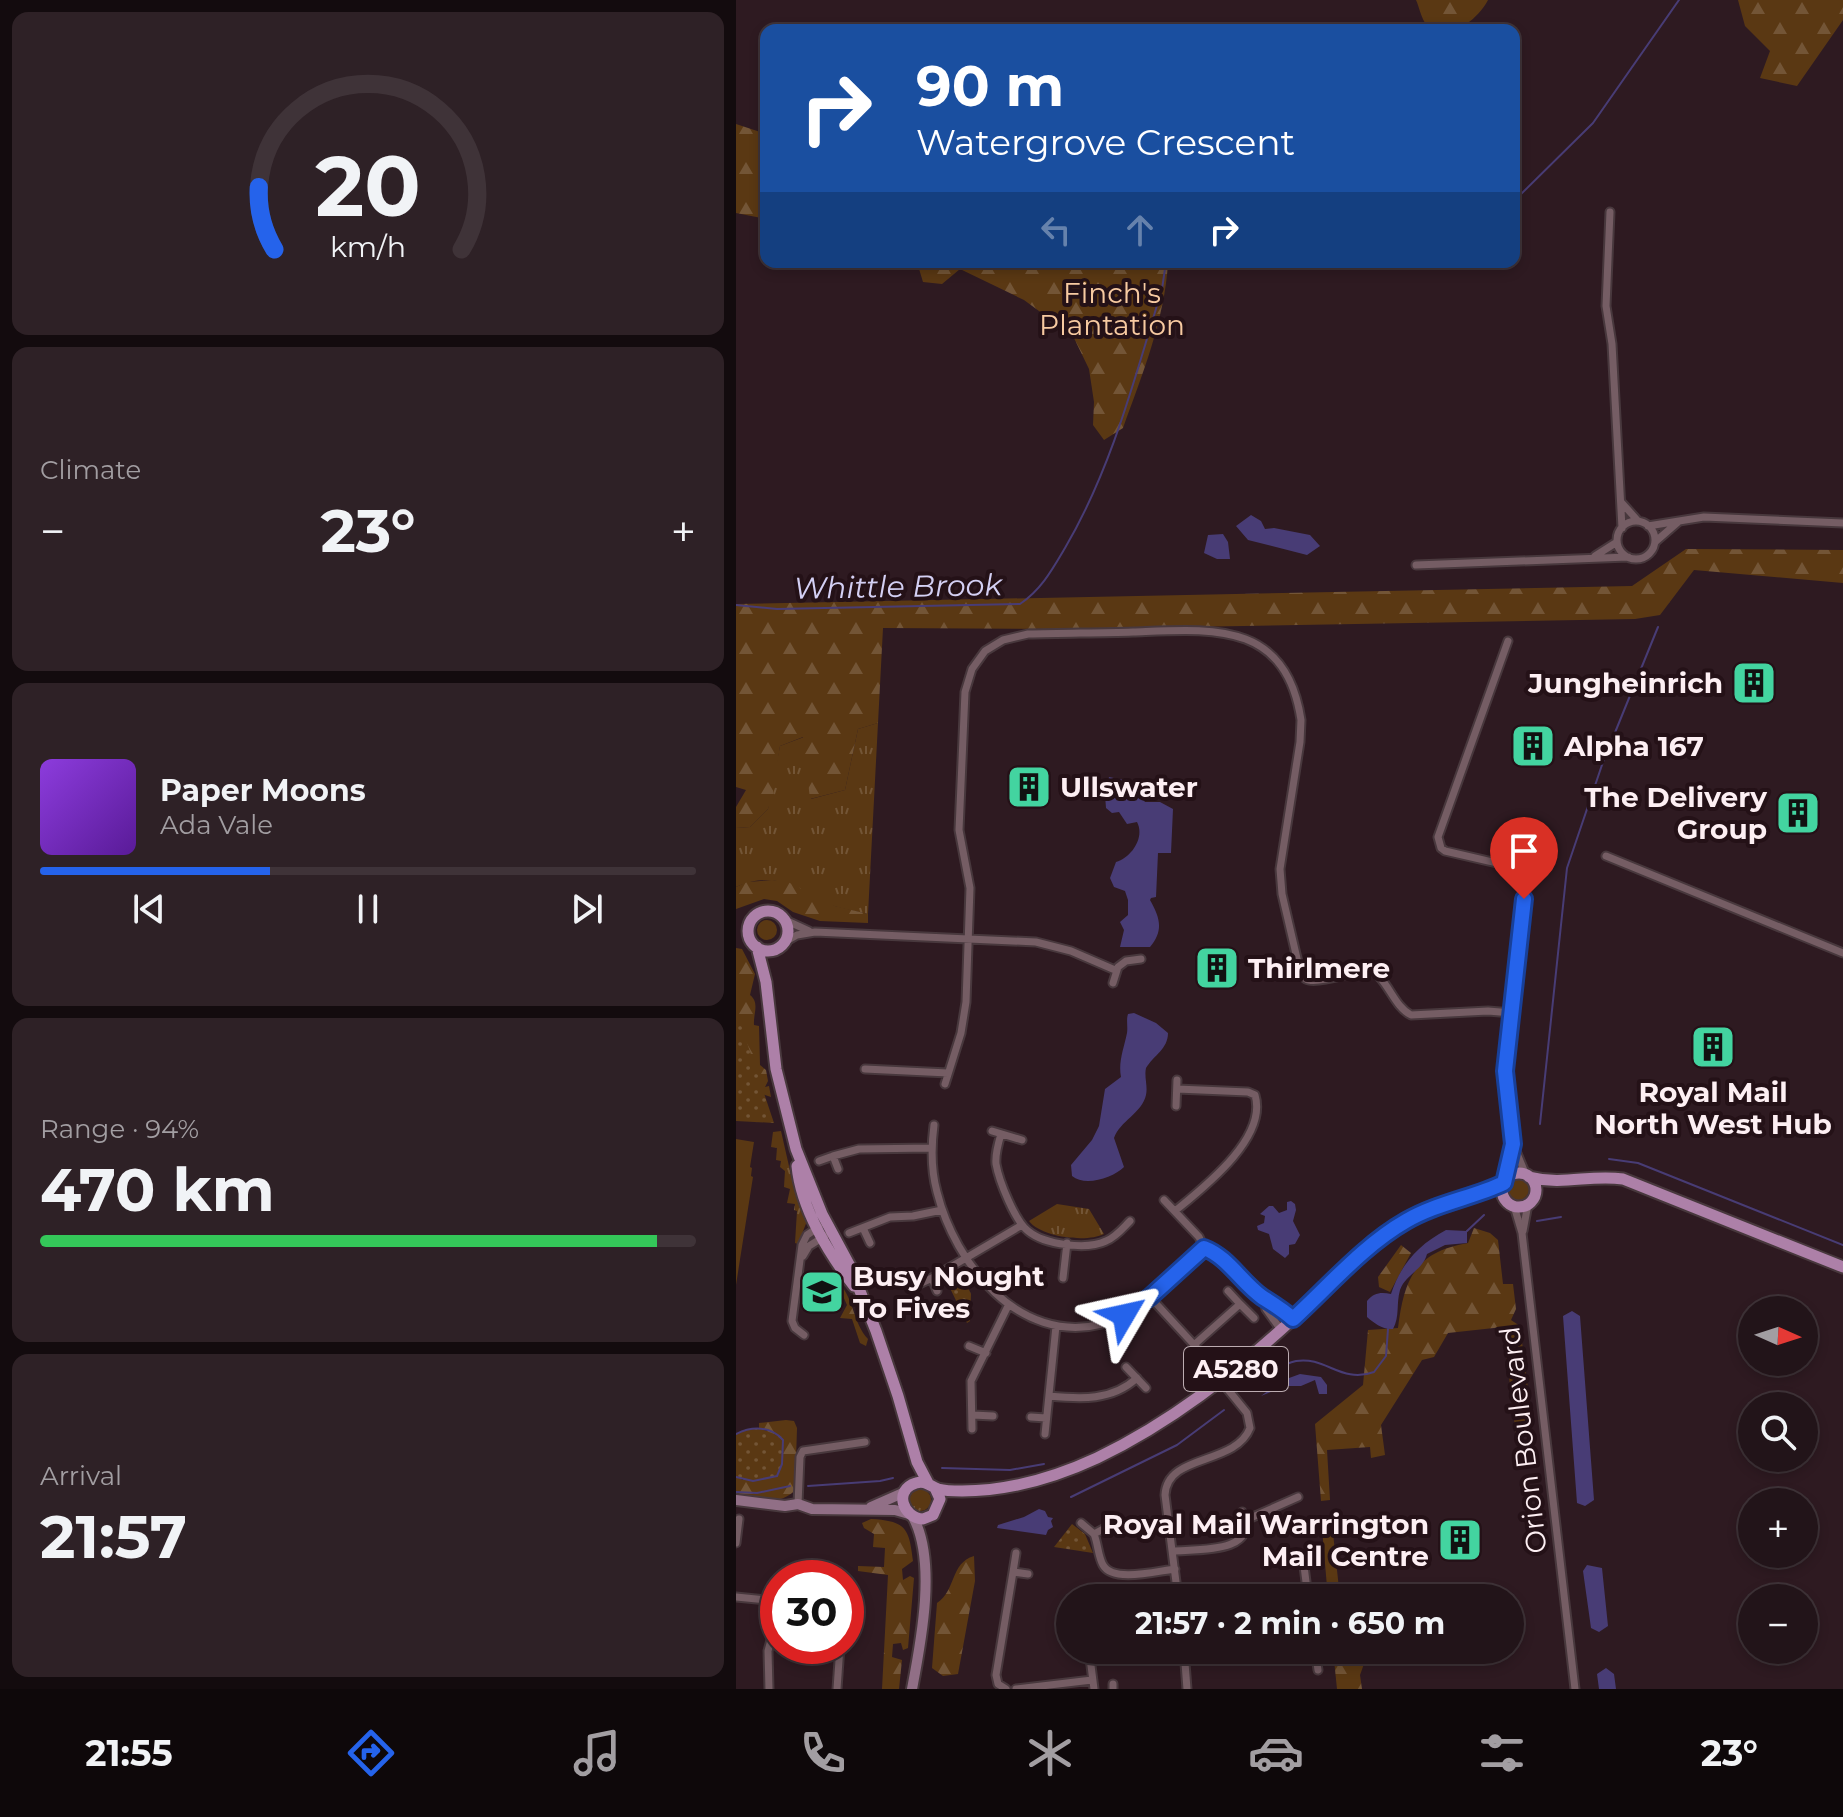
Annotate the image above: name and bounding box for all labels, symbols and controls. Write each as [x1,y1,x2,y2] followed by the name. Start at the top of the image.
[916,52,1064,120] text: 90 m
[784,56,888,160] icon: right
[916,120,1295,164] text: Watergrove Crescent
[315,134,421,236] text: 20
[1034,208,1078,252] icon: left
[1118,208,1162,252] icon: ahead
[1202,208,1246,252] icon: right
[330,229,406,264] text: km/h
[1039,276,1185,342] park label: Finch's Plantation
[40,454,141,486] text: Climate
[320,494,416,567] text: 23°
[40,504,65,558] text: −
[671,504,696,558] text: +
[794,566,1004,607] water label: Whittle Brook
[1730,659,1778,707] building icon: Jungheinrich
[1527,666,1723,700] place label: Jungheinrich
[1509,722,1557,770] building icon: Alpha 167
[1563,729,1704,763] place label: Alpha 167
[1005,763,1053,811] building icon: Ullswater
[1060,770,1198,804] place label: Ullswater
[160,772,366,809] text: Paper Moons
[1584,780,1767,846] place label: The Delivery Group
[1774,789,1822,837] building icon: The Delivery Group
[160,809,273,841] text: Ada Vale
[1490,817,1558,899] pin
[1502,829,1546,873] icon: arrive
[127,887,171,931] icon: previous
[346,887,390,931] icon: pause
[565,887,609,931] icon: next
[1193,944,1241,992] building icon: Thirlmere
[1248,951,1390,985] place label: Thirlmere
[1689,1023,1737,1071] building icon: Royal Mail North West Hub
[1594,1075,1832,1141] place label: Royal Mail North West Hub
[40,1113,199,1145] text: Range · 94%
[40,1153,275,1226] text: 470 km
[853,1259,1045,1325] place label: Busy Nought To Fives
[798,1268,846,1316] school or university icon: Busy Nought To Fives
[1082,1273,1166,1357] position arrow
[1738,1296,1818,1376] north arrow
[1738,1296,1818,1664] map controls
[1492,1325,1554,1555] street label: Orion Boulevard
[1184,1347,1288,1391] road number: A5280
[1738,1392,1818,1472] button: search
[40,1460,122,1492] text: Arrival
[1738,1488,1818,1568] button: +
[40,1500,187,1573] text: 21:57
[1103,1507,1429,1573] place label: Royal Mail Warrington Mail Centre
[1436,1516,1484,1564] building icon: Royal Mail Warrington Mail Centre
[760,1560,864,1664] speed limit sign: 30
[1738,1584,1818,1664] button: −
[1135,1605,1445,1642] text: 21:57 · 2 min · 650 m
[343,1725,399,1781] icon: directions
[569,1725,625,1781] icon: music
[795,1725,851,1781] icon: phone
[1022,1725,1078,1781] icon: climate
[1248,1725,1304,1781] icon: car
[1474,1725,1530,1781] icon: filters
[85,1731,173,1775] text: 21:55
[1701,1731,1758,1775] text: 23°

